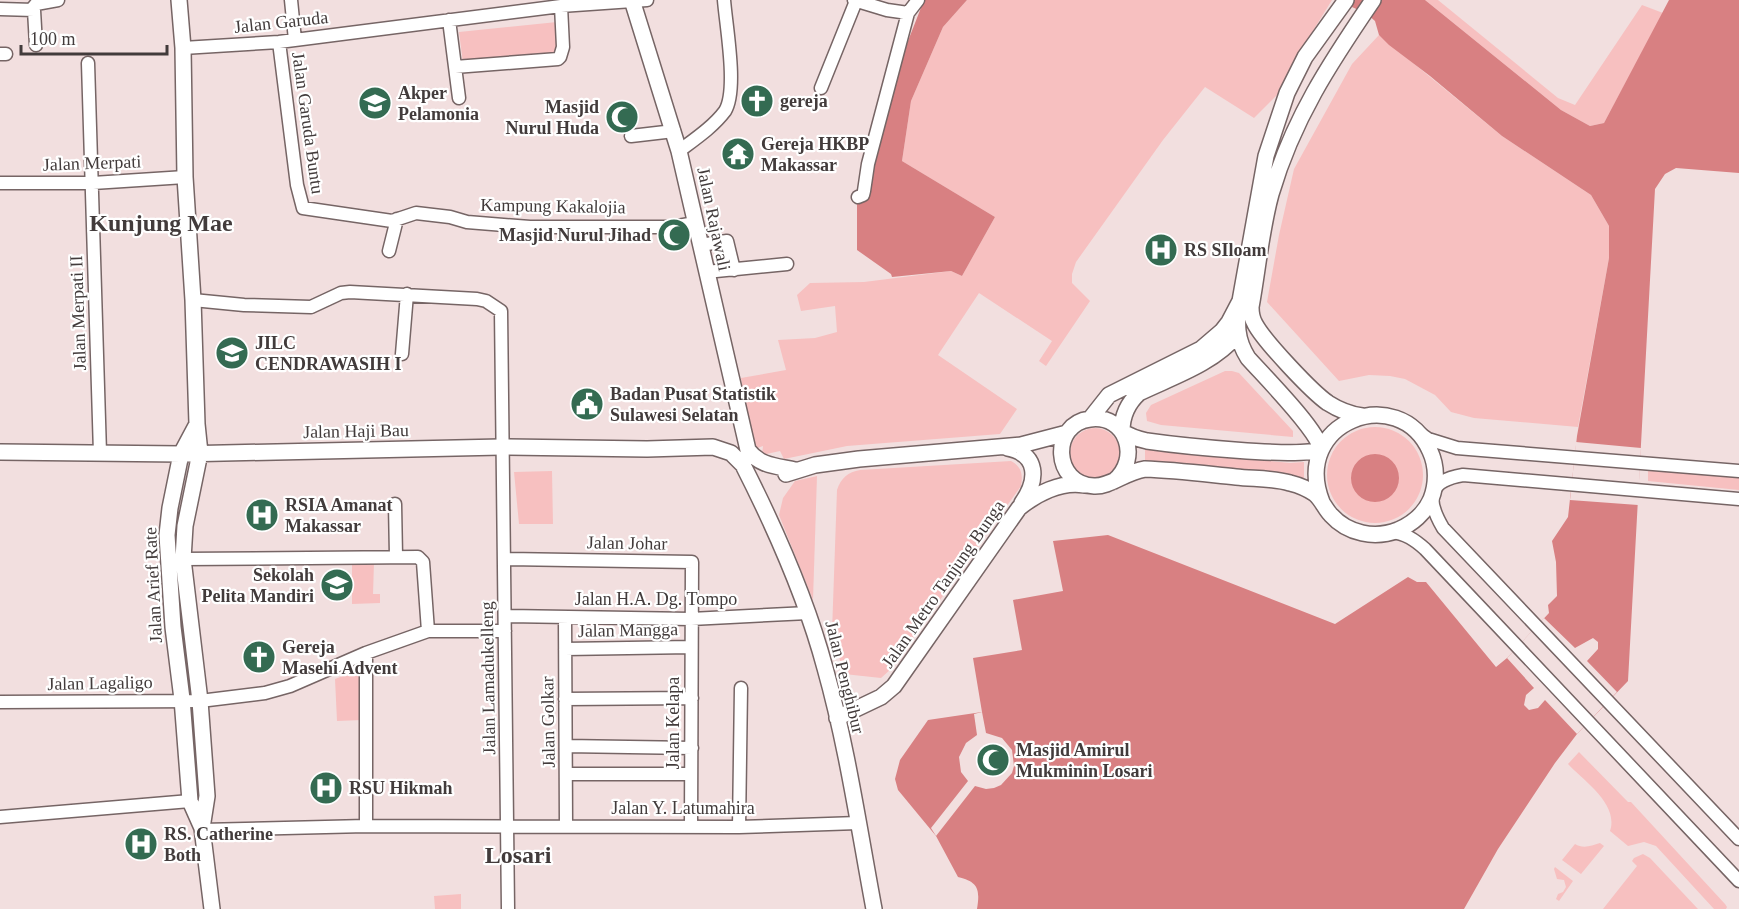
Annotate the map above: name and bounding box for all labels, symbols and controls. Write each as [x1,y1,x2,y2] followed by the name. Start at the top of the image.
[233,7,329,37] street label: Jalan Garuda
[21,18,166,56] scale bar
[30,29,76,49] text: 100 m
[288,51,328,195] street label: Jalan Garuda Buntu
[398,83,479,124] place label: Akper Pelamonia
[739,83,775,119] church icon: gereja
[357,85,393,121] school or university icon: Akper Pelamonia
[780,91,828,111] place label: gereja
[505,97,599,138] place label: Masjid Nurul Huda
[604,99,640,135] mosque icon: Masjid Nurul Huda
[761,134,869,175] place label: Gereja HKBP Makassar
[720,136,756,172] temple icon: Gereja HKBP Makassar
[42,151,142,175] street label: Jalan Merpati
[693,165,735,273] street label: Jalan Rajawali
[480,195,626,217] street label: Kampung Kakalojia
[89,210,233,236] district label: Kunjung Mae
[656,217,692,253] mosque icon: Masjid Nurul Jihad
[499,225,651,245] place label: Masjid Nurul Jihad
[1143,232,1179,268] hospital icon: RS SIloam
[1184,240,1267,260] place label: RS SIloam
[66,255,90,371] street label: Jalan Merpati II
[255,333,402,374] place label: JILC CENDRAWASIH I
[214,335,250,371] school or university icon: JILC CENDRAWASIH I
[610,384,776,425] place label: Badan Pusat Statistik Sulawesi Selatan
[569,386,605,422] public building icon: Badan Pusat Statistik Sulawesi Selatan
[303,420,409,442] street label: Jalan Haji Bau
[285,495,393,536] place label: RSIA Amanat Makassar
[877,496,1009,672] street label: Jalan Metro Tanjung Bunga
[244,497,280,533] hospital icon: RSIA Amanat Makassar
[140,527,166,643] street label: Jalan Arief Rate
[587,532,667,554] street label: Jalan Johar
[202,565,314,606] place label: Sekolah Pelita Mandiri
[319,567,355,603] school or university icon: Sekolah Pelita Mandiri
[575,589,737,609] street label: Jalan H.A. Dg. Tompo
[477,601,499,755] street label: Jalan Lamadukelleng
[578,619,678,641] street label: Jalan Mangga
[821,619,869,735] street label: Jalan Penghibur
[282,637,398,678] place label: Gereja Masehi Advent
[241,639,277,675] church icon: Gereja Masehi Advent
[47,672,153,694] street label: Jalan Lagaligo
[537,676,559,768] street label: Jalan Golkar
[663,677,683,769] street label: Jalan Kelapa
[1016,740,1153,781] place label: Masjid Amirul Mukminin Losari
[975,742,1011,778] mosque icon: Masjid Amirul Mukminin Losari
[308,770,344,806] hospital icon: RSU Hikmah
[349,778,453,798] place label: RSU Hikmah
[611,798,755,818] street label: Jalan Y. Latumahira
[164,824,273,865] place label: RS. Catherine Both
[123,826,159,862] hospital icon: RS. Catherine Both
[485,842,552,868] district label: Losari

